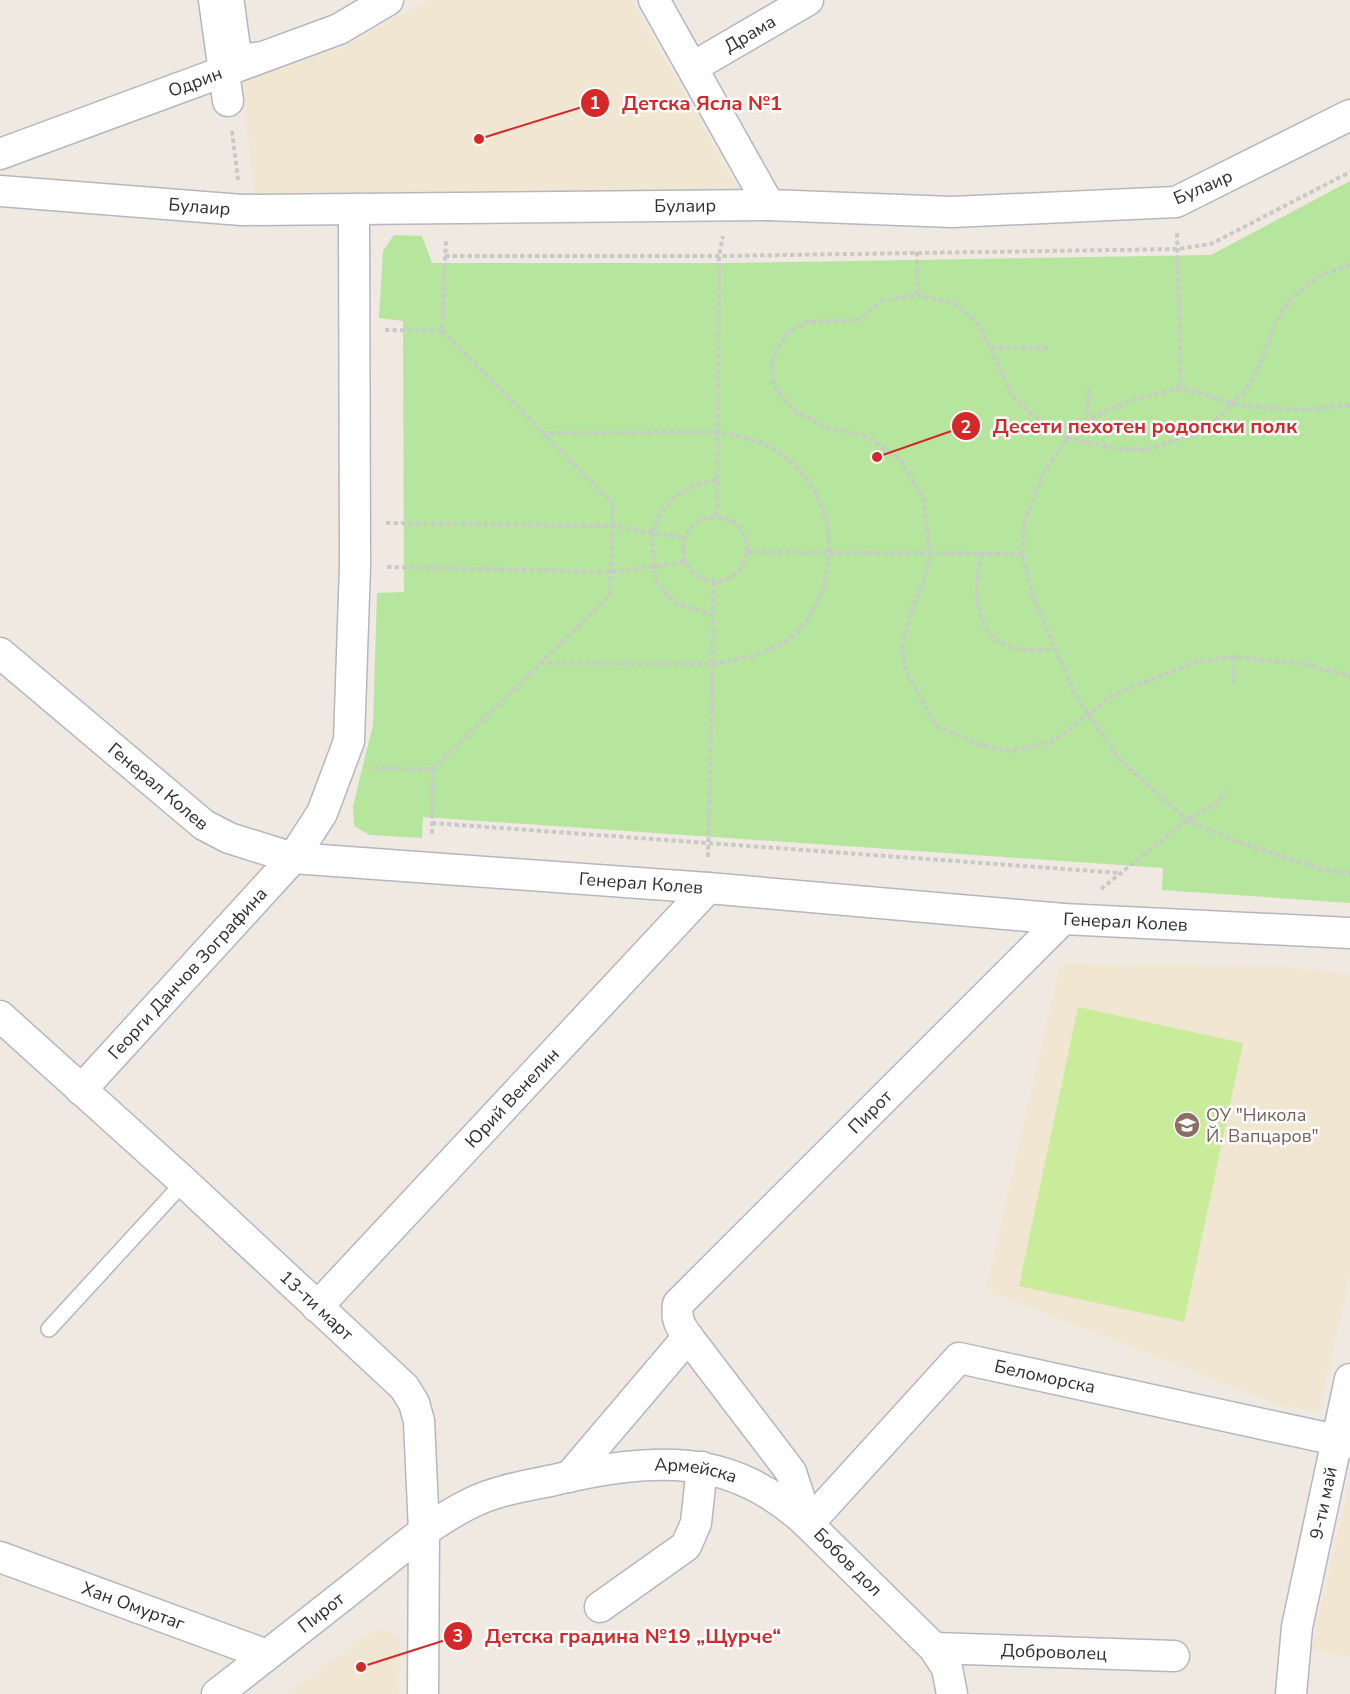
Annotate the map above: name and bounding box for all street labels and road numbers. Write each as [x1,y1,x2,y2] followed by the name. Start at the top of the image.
[720,9,780,58] street label: Драма
[165,61,226,103] street label: Одрин
[1170,164,1236,210] street label: Булаир
[168,192,231,221] street label: Булаир
[654,194,716,218] street label: Булаир
[103,737,214,836] street label: Генерал Колев
[578,867,704,900] street label: Генерал Колев
[103,882,272,1065] street label: Георги Данчов Зографина
[1063,907,1188,937] street label: Генерал Колев
[460,1043,565,1153] street label: Юрий Венелин
[843,1085,897,1139] street label: Пирот
[274,1265,359,1346] street label: 13-ти март
[992,1354,1098,1399] street label: Беломорска
[654,1453,740,1489] street label: Армейска
[1304,1465,1343,1542] street label: 9-ти май
[808,1522,888,1602] street label: Бобов дол
[78,1576,188,1636] street label: Хан Омуртаг
[293,1587,349,1638] street label: Пирот
[1001,1638,1108,1666] street label: Доброволец

